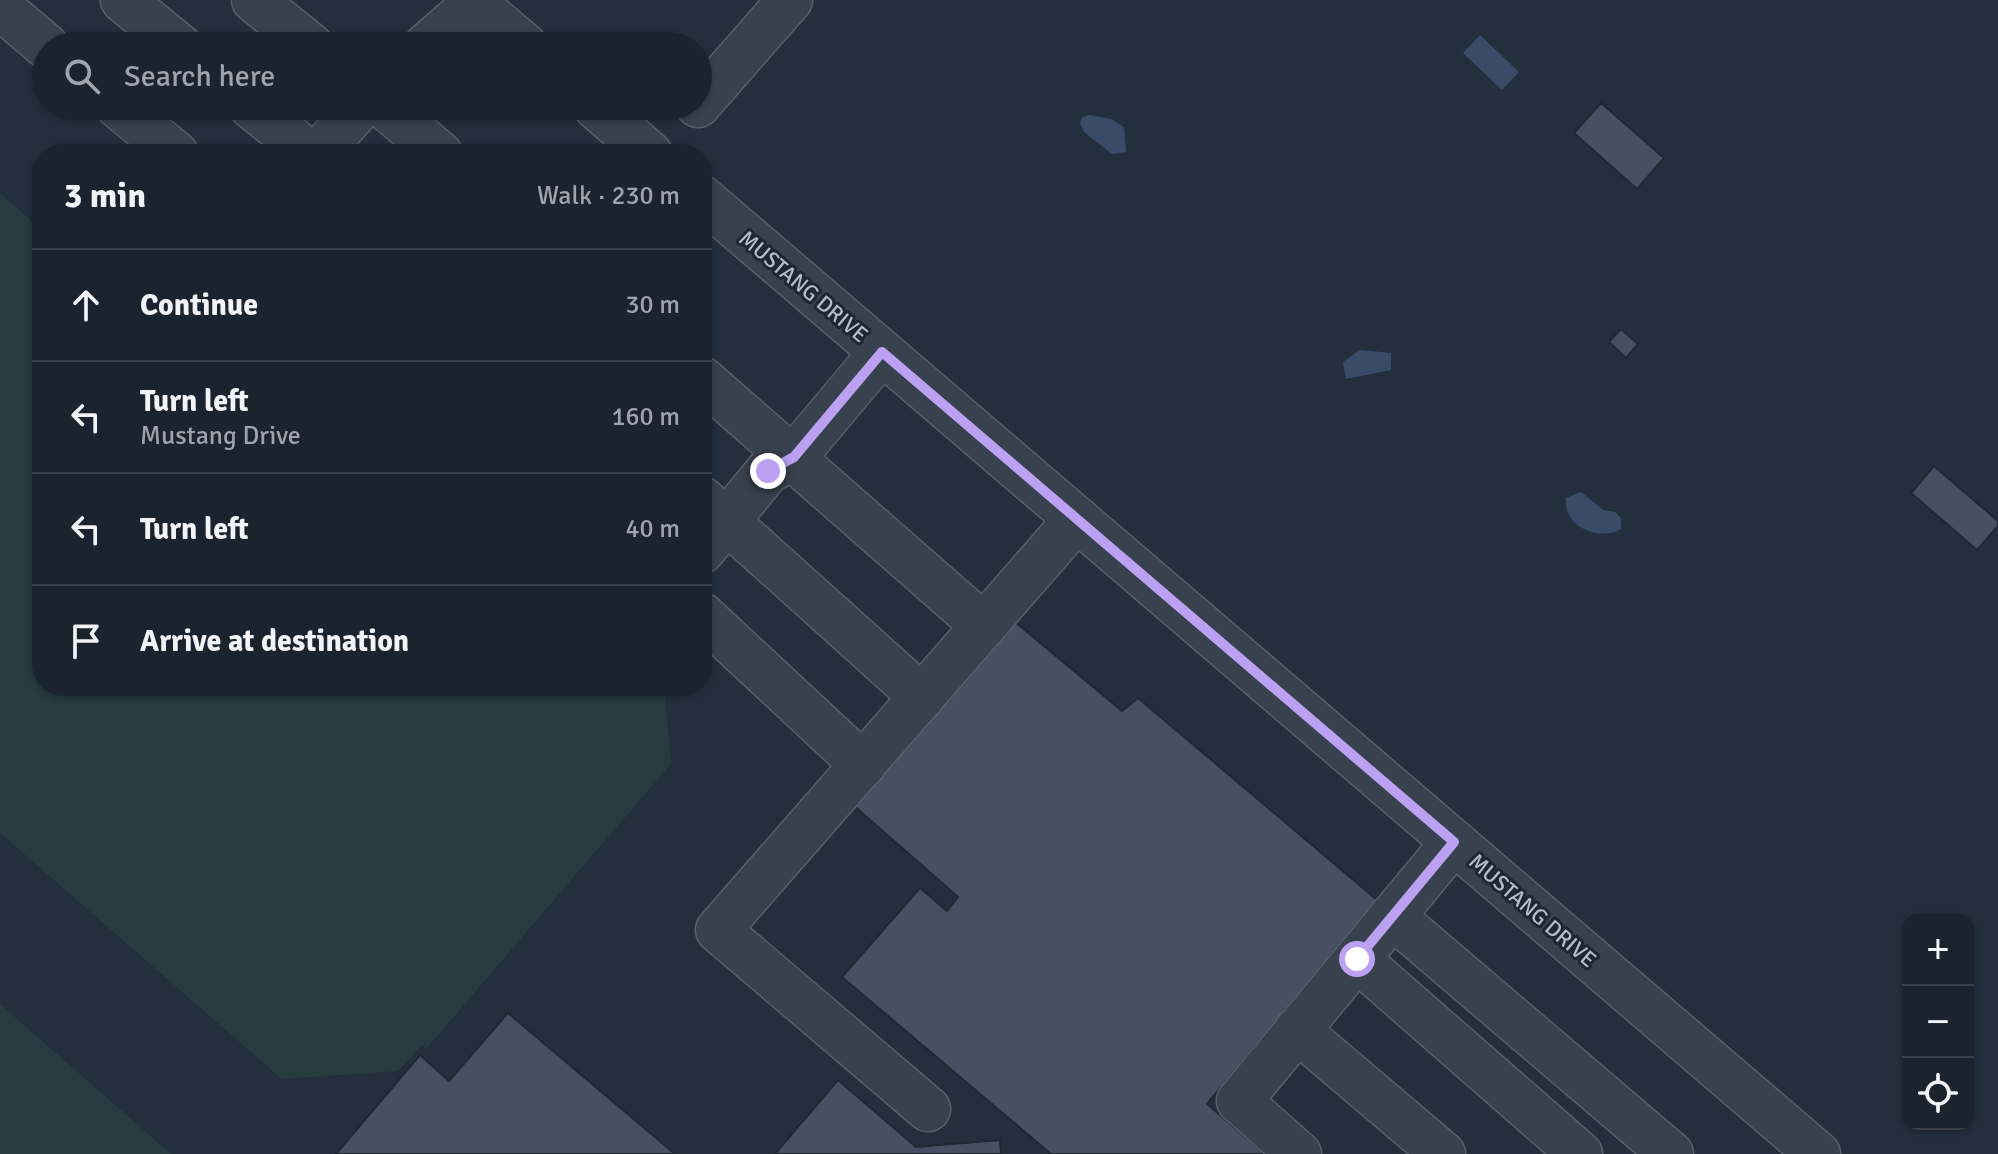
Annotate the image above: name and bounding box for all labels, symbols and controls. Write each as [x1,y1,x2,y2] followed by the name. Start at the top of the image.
[32,32,712,120] search box
[60,54,104,98] icon: search
[124,58,275,95] text: Search here
[64,175,146,217] text: 3 min
[537,180,680,212] text: Walk · 230 m
[734,225,874,348] street label: MUSTANG DRIVE
[64,283,108,327] icon: ahead
[140,287,258,324] text: Continue
[625,289,680,321] text: 30 m
[140,383,249,420] text: Turn left
[64,395,108,439] icon: left
[611,401,680,433] text: 160 m
[140,420,301,452] text: Mustang Drive
[750,453,786,489] route end
[64,507,108,551] icon: left
[140,511,249,548] text: Turn left
[625,513,680,545] text: 40 m
[64,619,108,663] icon: arrive
[140,623,409,660] text: Arrive at destination
[1463,848,1602,973] street label: MUSTANG DRIVE
[1902,914,1974,1130] map controls
[1902,914,1974,986] button: +
[1339,941,1375,977] route start
[1902,986,1974,1058] button: −
[1902,1058,1974,1130] button: locate

